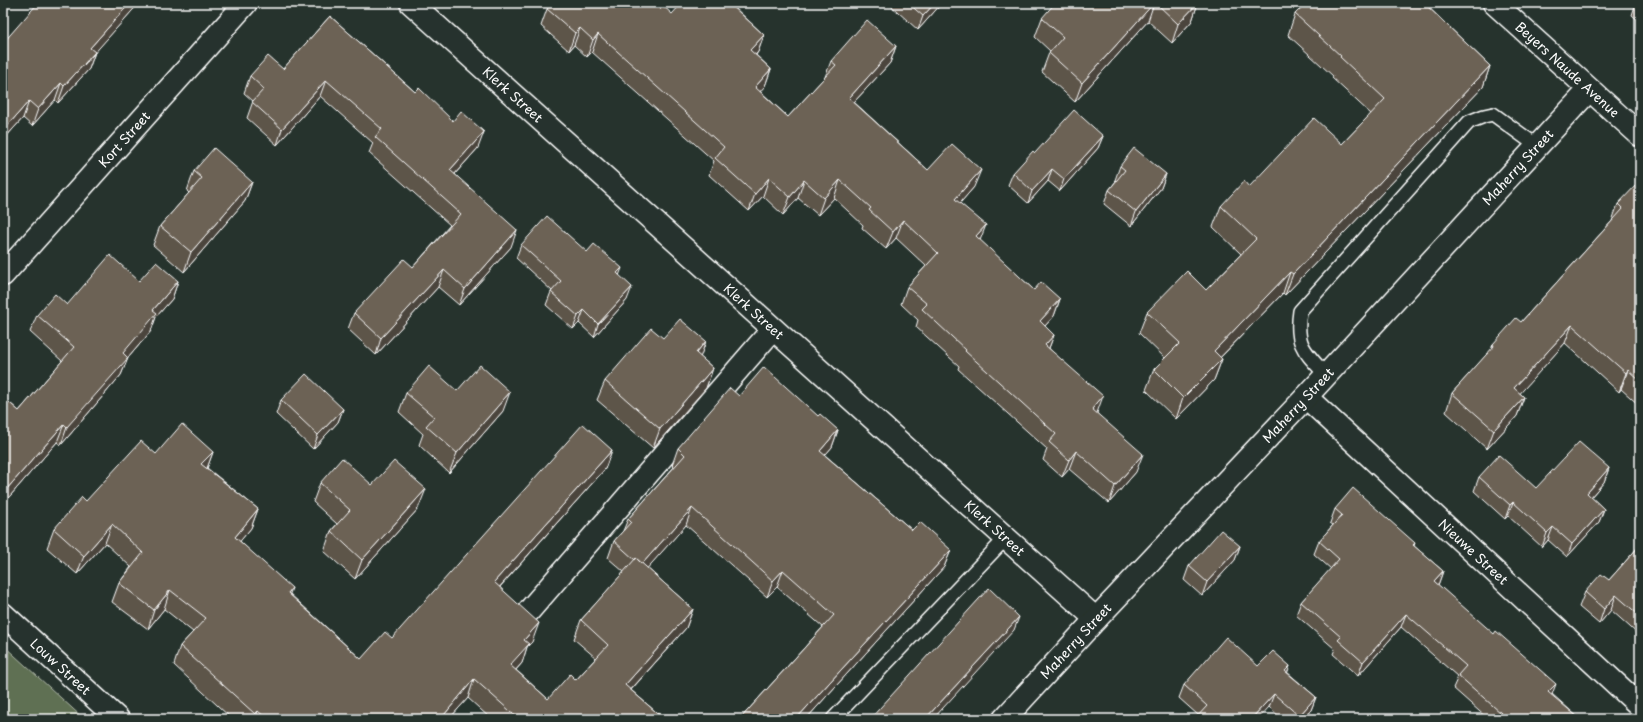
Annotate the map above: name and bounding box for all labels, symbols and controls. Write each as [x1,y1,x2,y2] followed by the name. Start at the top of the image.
[1512,17,1624,121] street label: Beyers Naude Avenue
[479,62,548,127] street label: Klerk Street
[94,107,154,171] street label: Kort Street
[1478,125,1557,209] street label: Maherry Street
[720,279,789,343] street label: Klerk Street
[1258,363,1338,447] street label: Maherry Street
[961,495,1029,560] street label: Klerk Street
[1435,514,1513,589] street label: Nieuwe Street
[1036,599,1115,683] street label: Maherry Street
[27,634,95,699] street label: Louw Street

